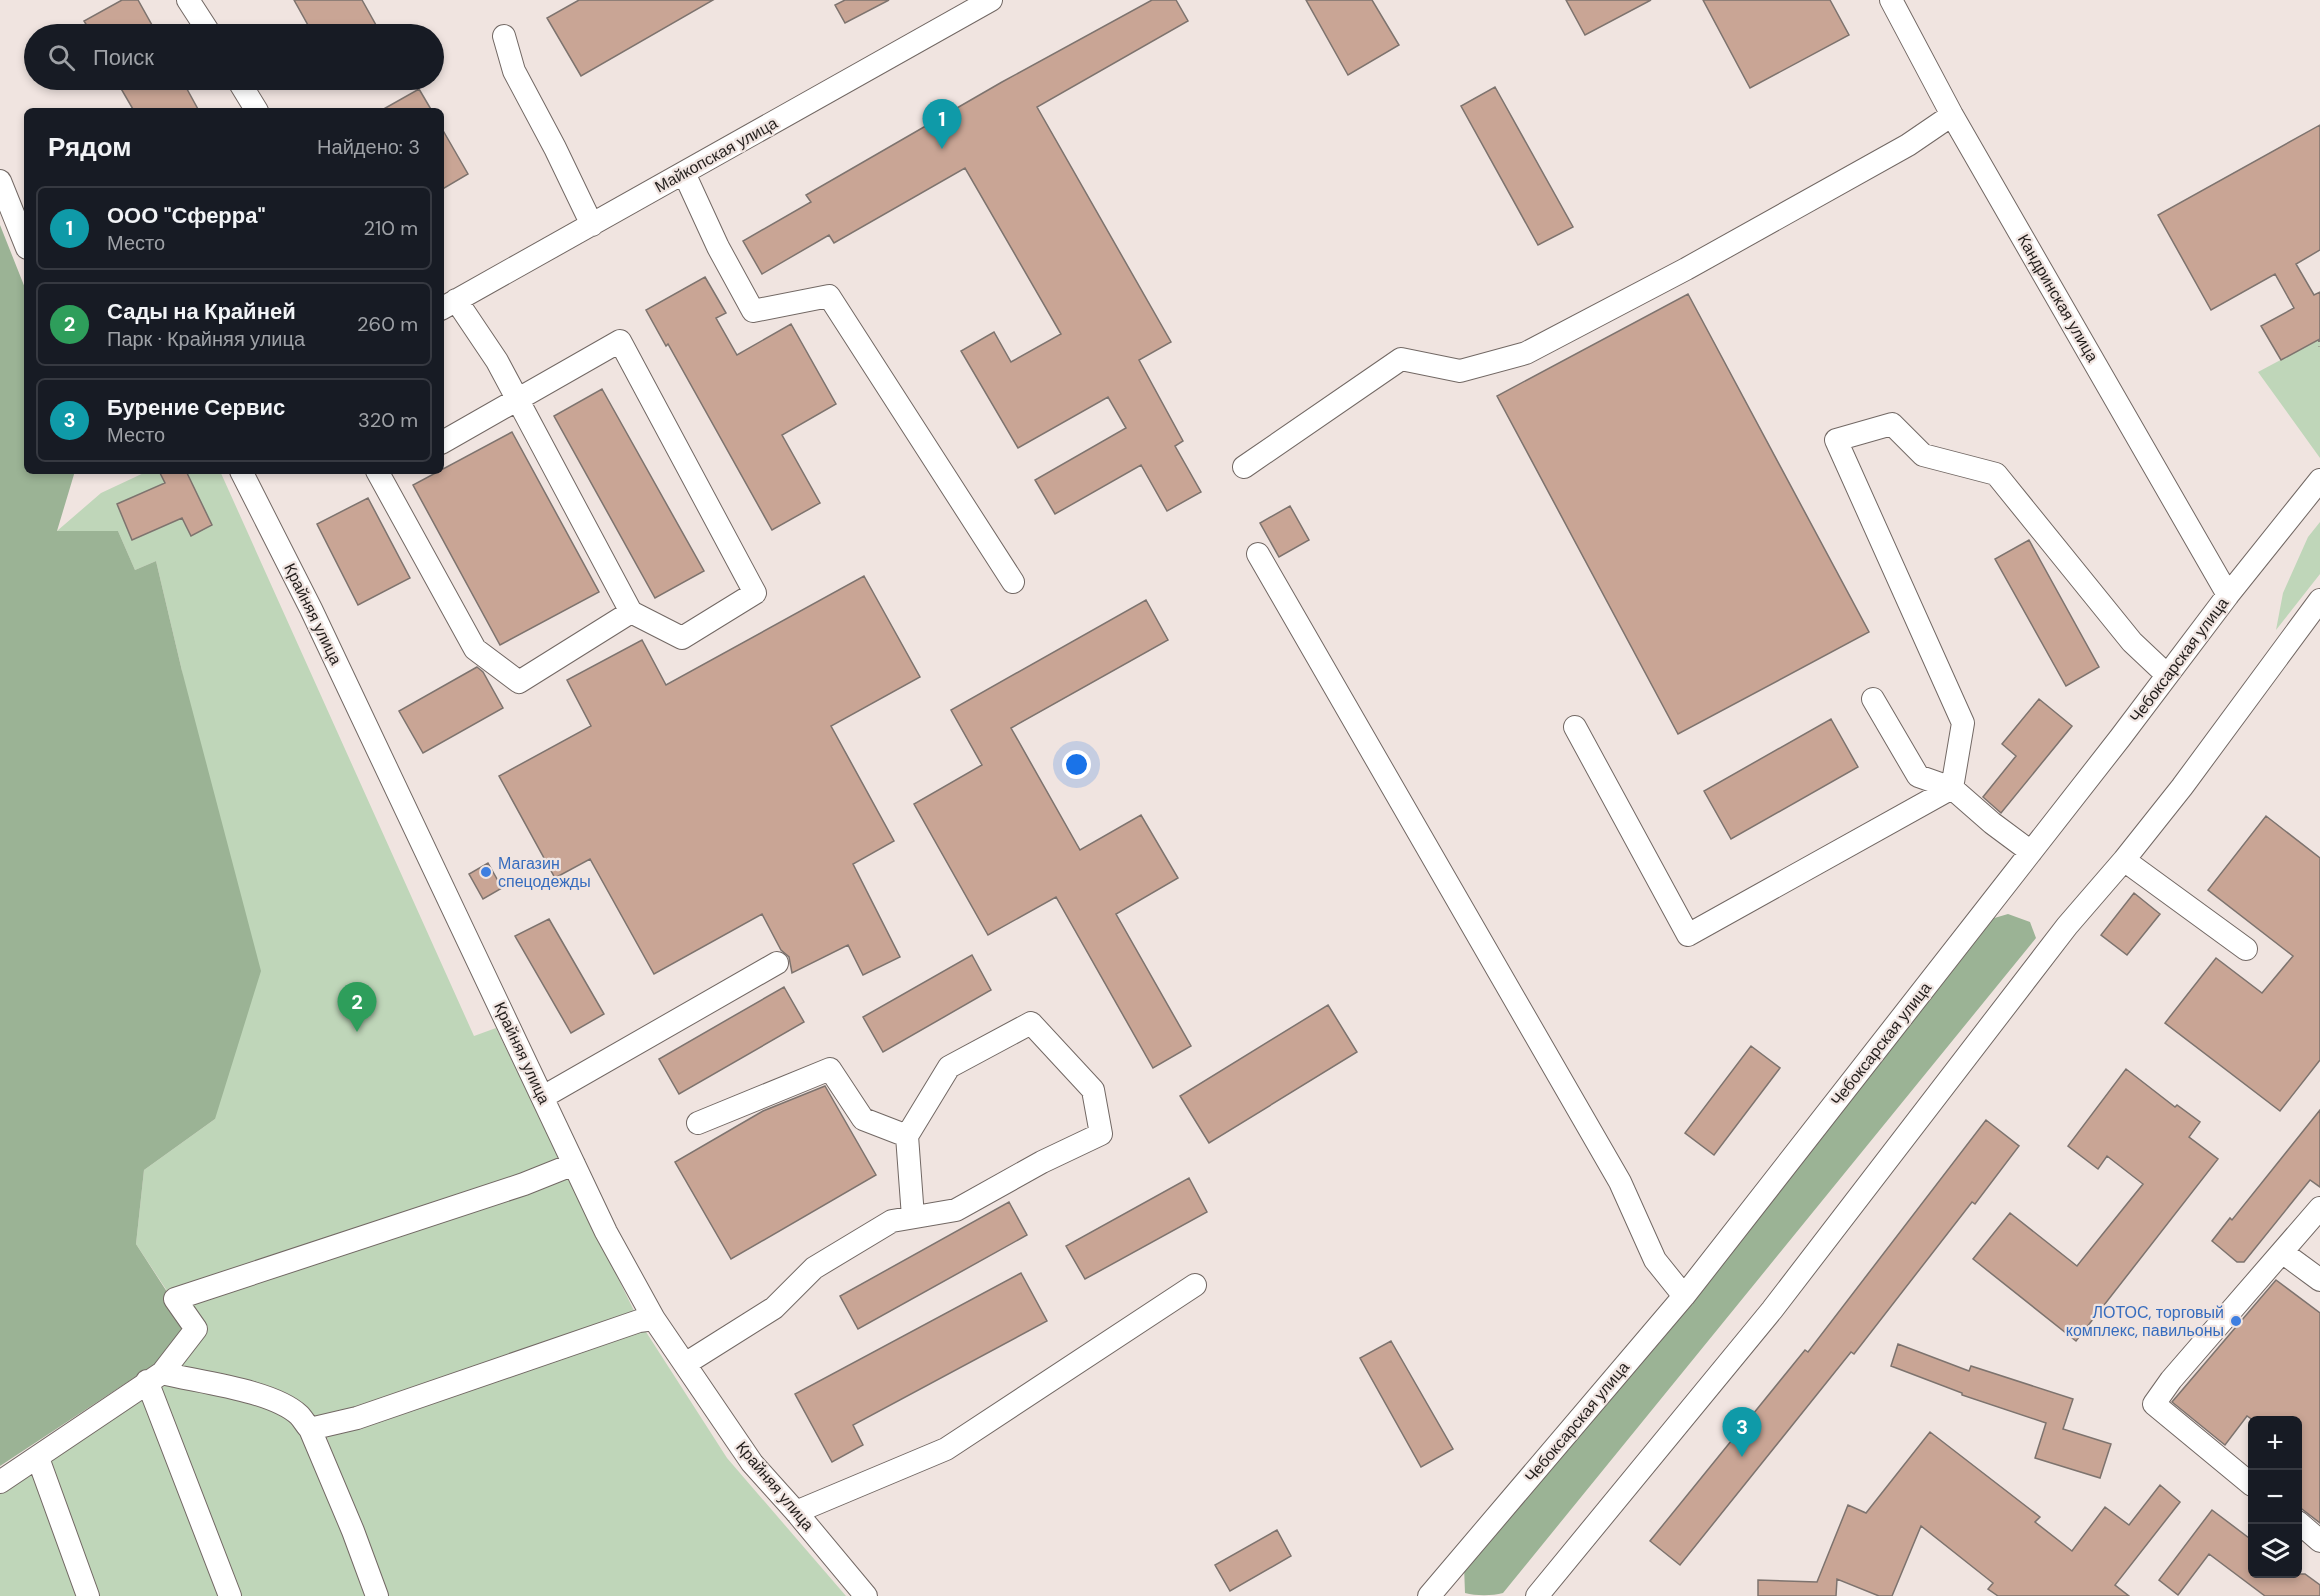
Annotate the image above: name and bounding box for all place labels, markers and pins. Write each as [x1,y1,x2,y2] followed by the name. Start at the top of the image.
[922,100,962,149] pin: 1
[498,853,591,892] place label: Магазин спецодежды
[479,865,493,879] marker: Магазин спецодежды
[338,982,376,1032] pin: 2
[2066,1302,2224,1341] place label: ЛОТОС, торговый комплекс, павильоны
[2229,1314,2243,1328] marker: ЛОТОС, торговый комплекс, павильоны
[1722,1408,1762,1457] pin: 3

